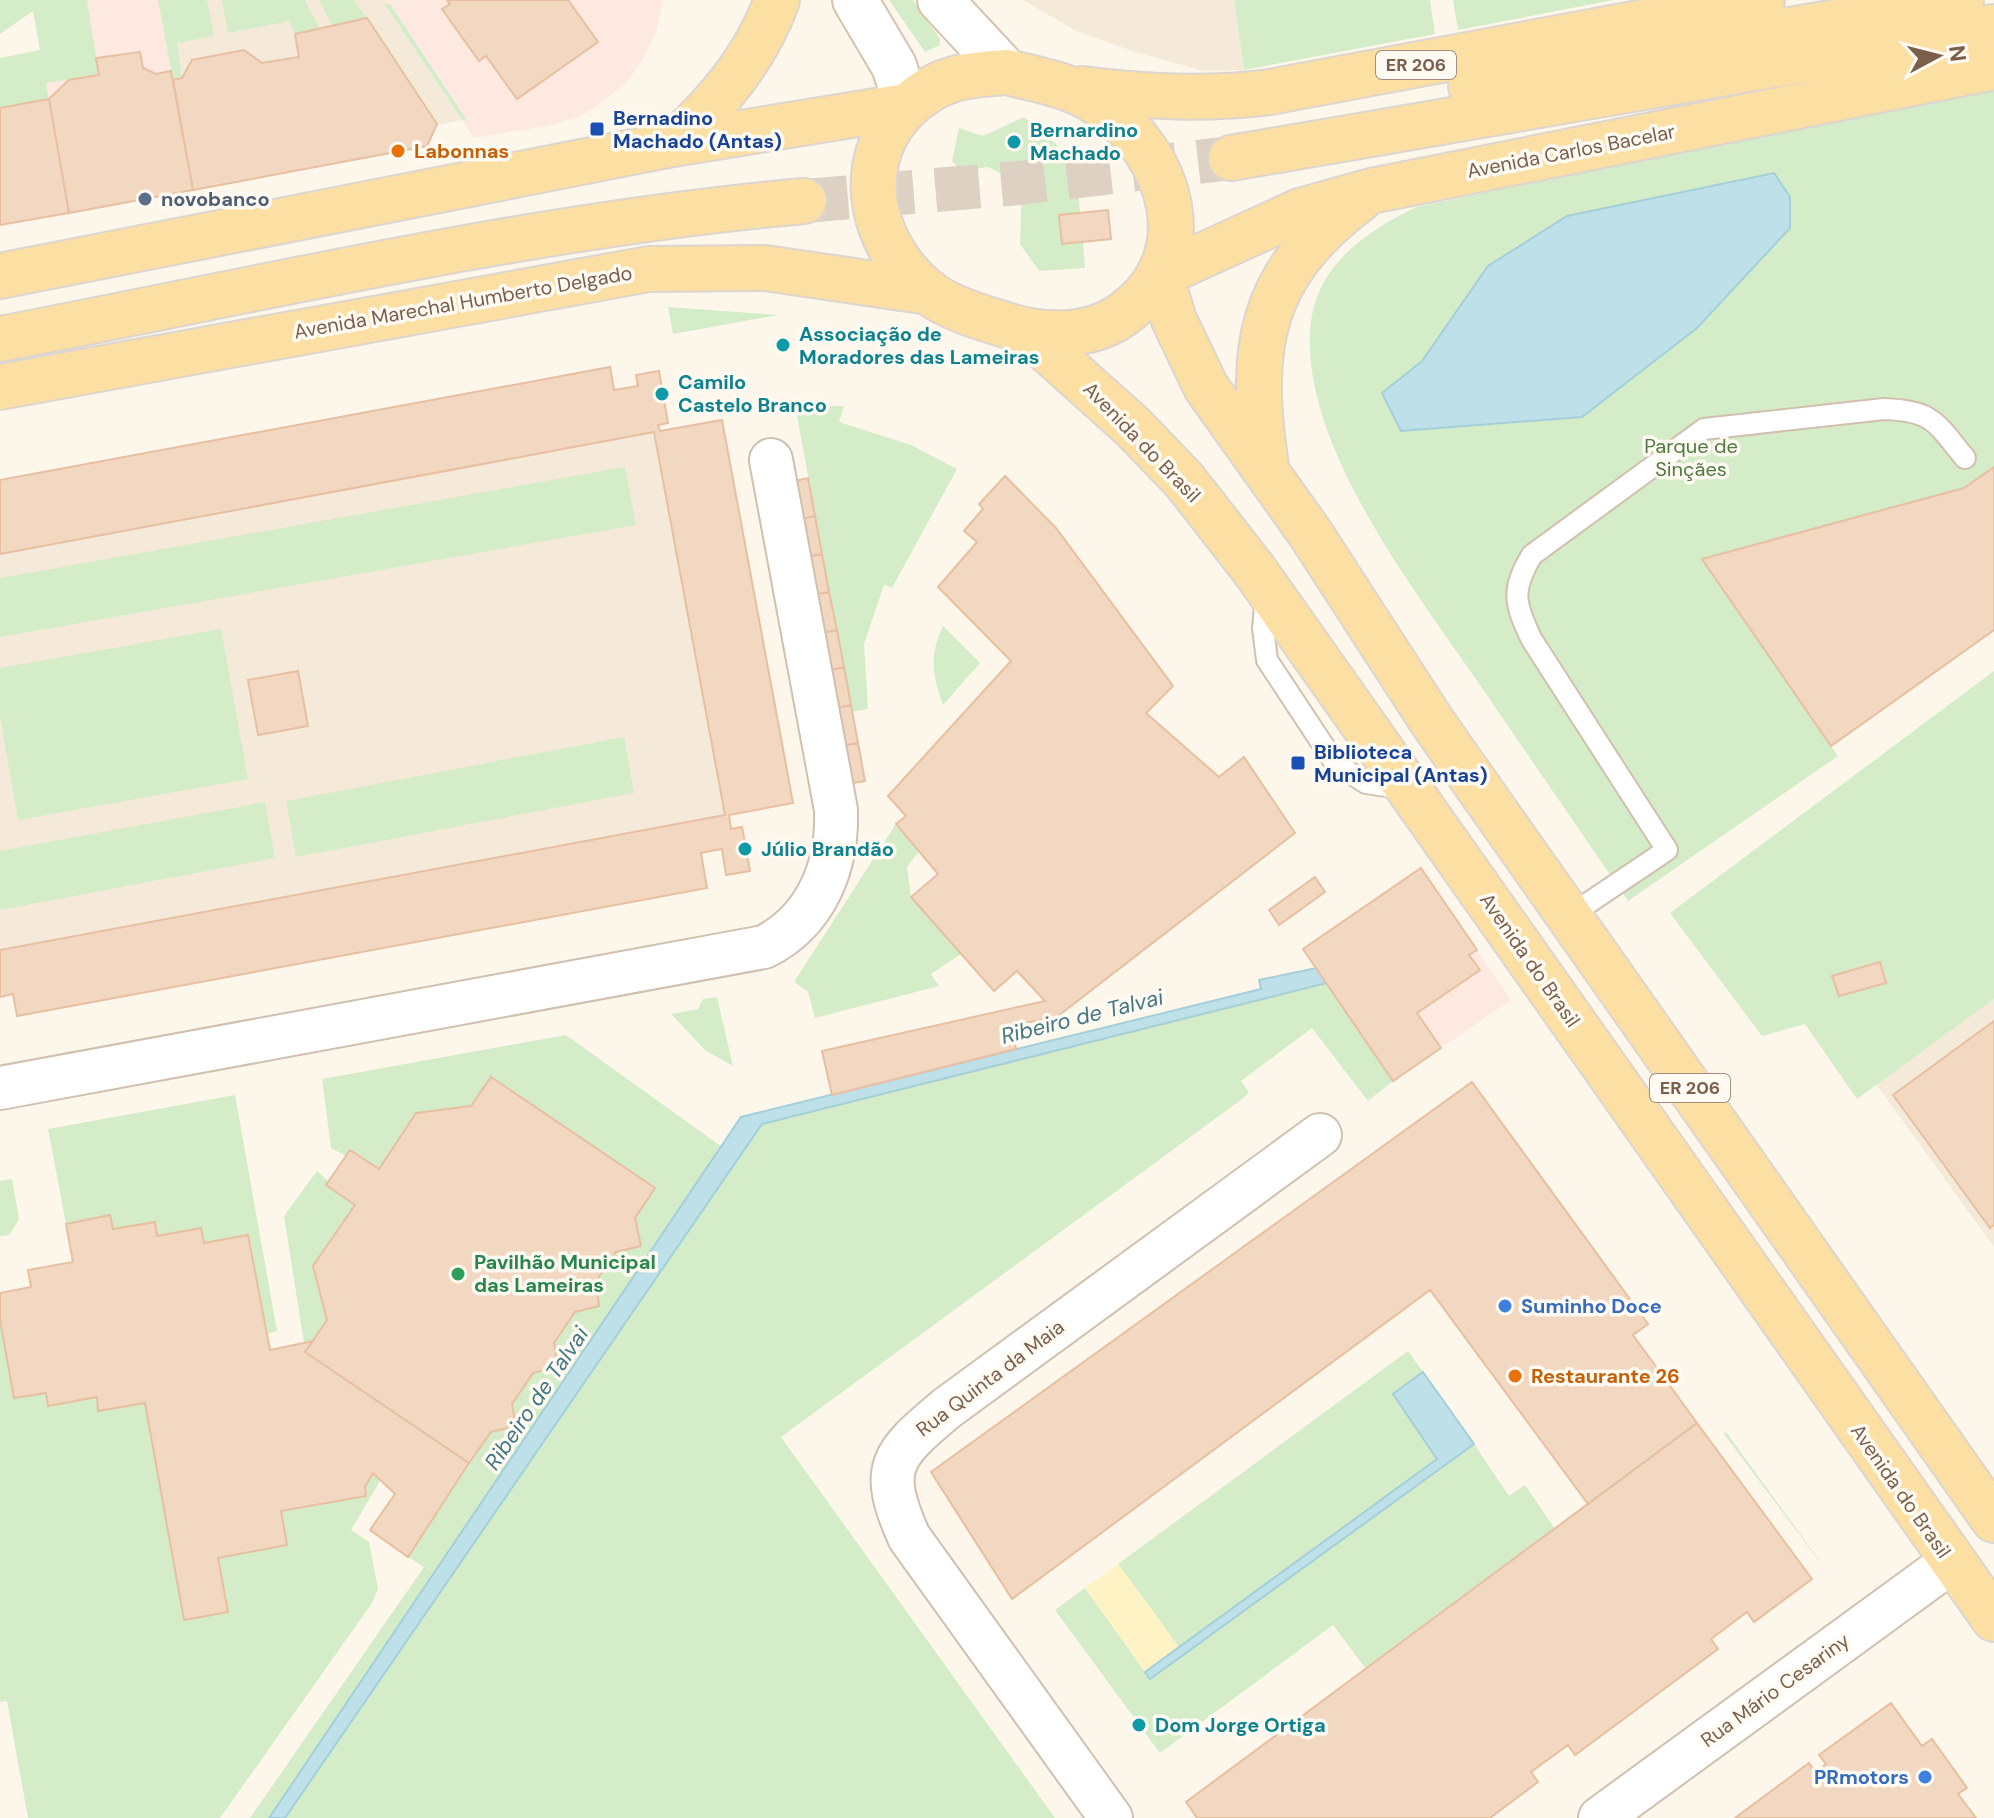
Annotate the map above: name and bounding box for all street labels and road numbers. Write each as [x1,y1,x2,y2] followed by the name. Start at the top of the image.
[1376,51,1456,79] road number: ER 206
[1465,118,1677,184] street label: Avenida Carlos Bacelar
[292,259,634,345] street label: Avenida Marechal Humberto Delgado
[1078,376,1206,508] street label: Avenida do Brasil
[1474,888,1586,1032] street label: Avenida do Brasil
[1650,1074,1730,1102] road number: ER 206
[911,1314,1069,1442] street label: Rua Quinta da Maia
[1845,1419,1957,1563] street label: Avenida do Brasil
[1695,1627,1855,1753] street label: Rua Mário Cesariny

